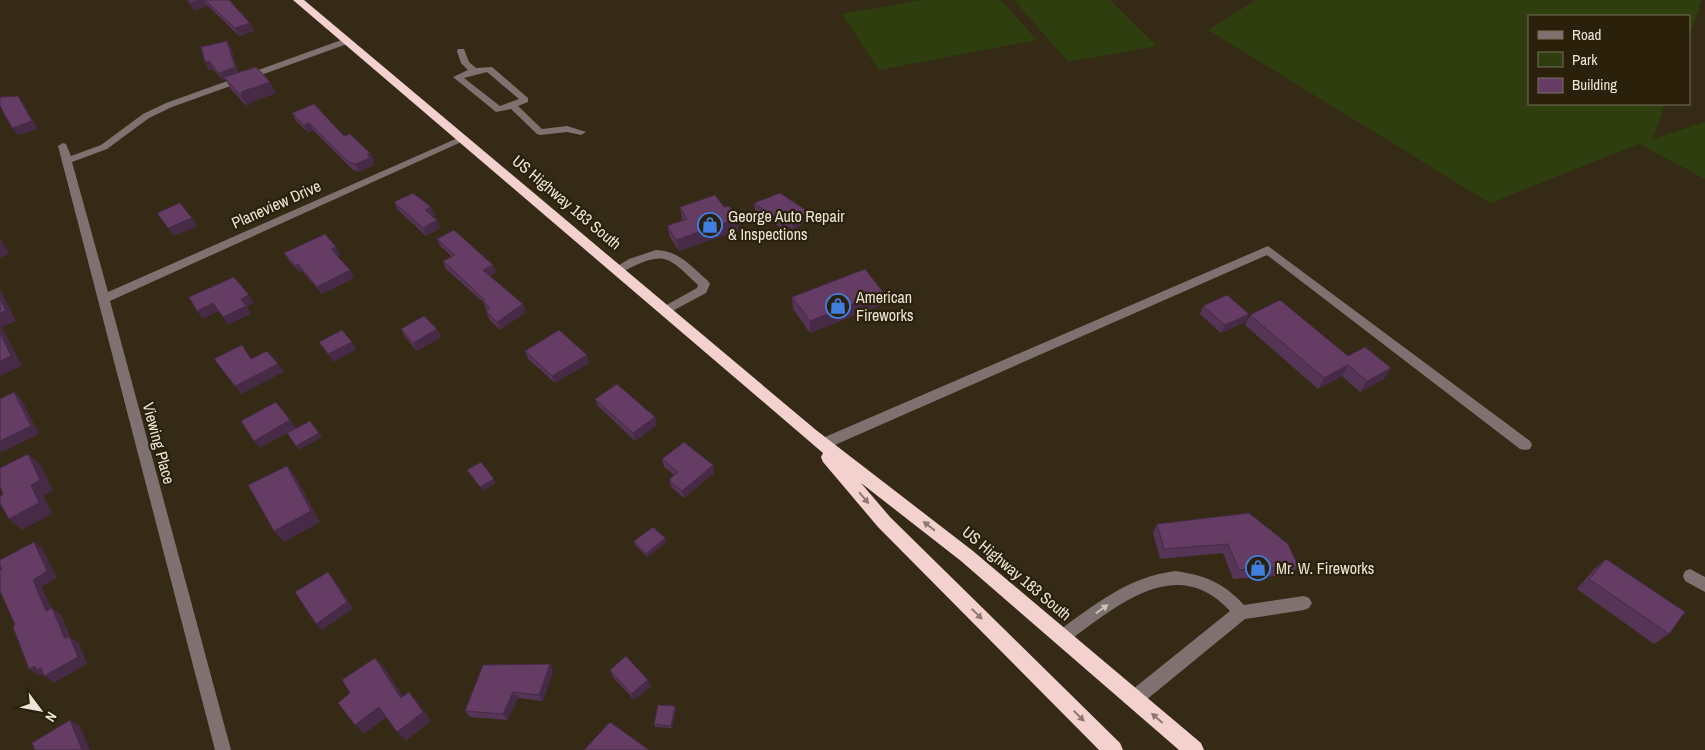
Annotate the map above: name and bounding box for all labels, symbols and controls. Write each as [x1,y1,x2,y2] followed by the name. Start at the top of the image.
[1528,15,1690,105] legend
[1572,24,1601,45] text: Road
[1572,49,1598,70] text: Park
[1572,74,1617,95] text: Building
[508,150,626,254] street label: US Highway 183 South
[228,175,324,233] street label: Planeview Drive
[728,205,845,245] place label: George Auto Repair & Inspections
[697,212,723,238] shop icon: George Auto Repair & Inspections
[855,286,914,326] place label: American Fireworks
[825,293,851,319] shop icon: American Fireworks
[138,400,180,486] street label: Viewing Place
[858,491,869,504] one-way arrow
[922,521,935,531] one-way arrow
[958,521,1076,625] street label: US Highway 183 South
[1245,555,1271,581] shop icon: Mr. W. Fireworks
[1276,557,1374,579] place label: Mr. W. Fireworks
[1095,604,1109,614] one-way arrow
[971,608,983,620] one-way arrow
[15,685,65,735] north arrow
[41,709,61,725] text: N
[1073,710,1085,722] one-way arrow
[1150,713,1163,724] one-way arrow

